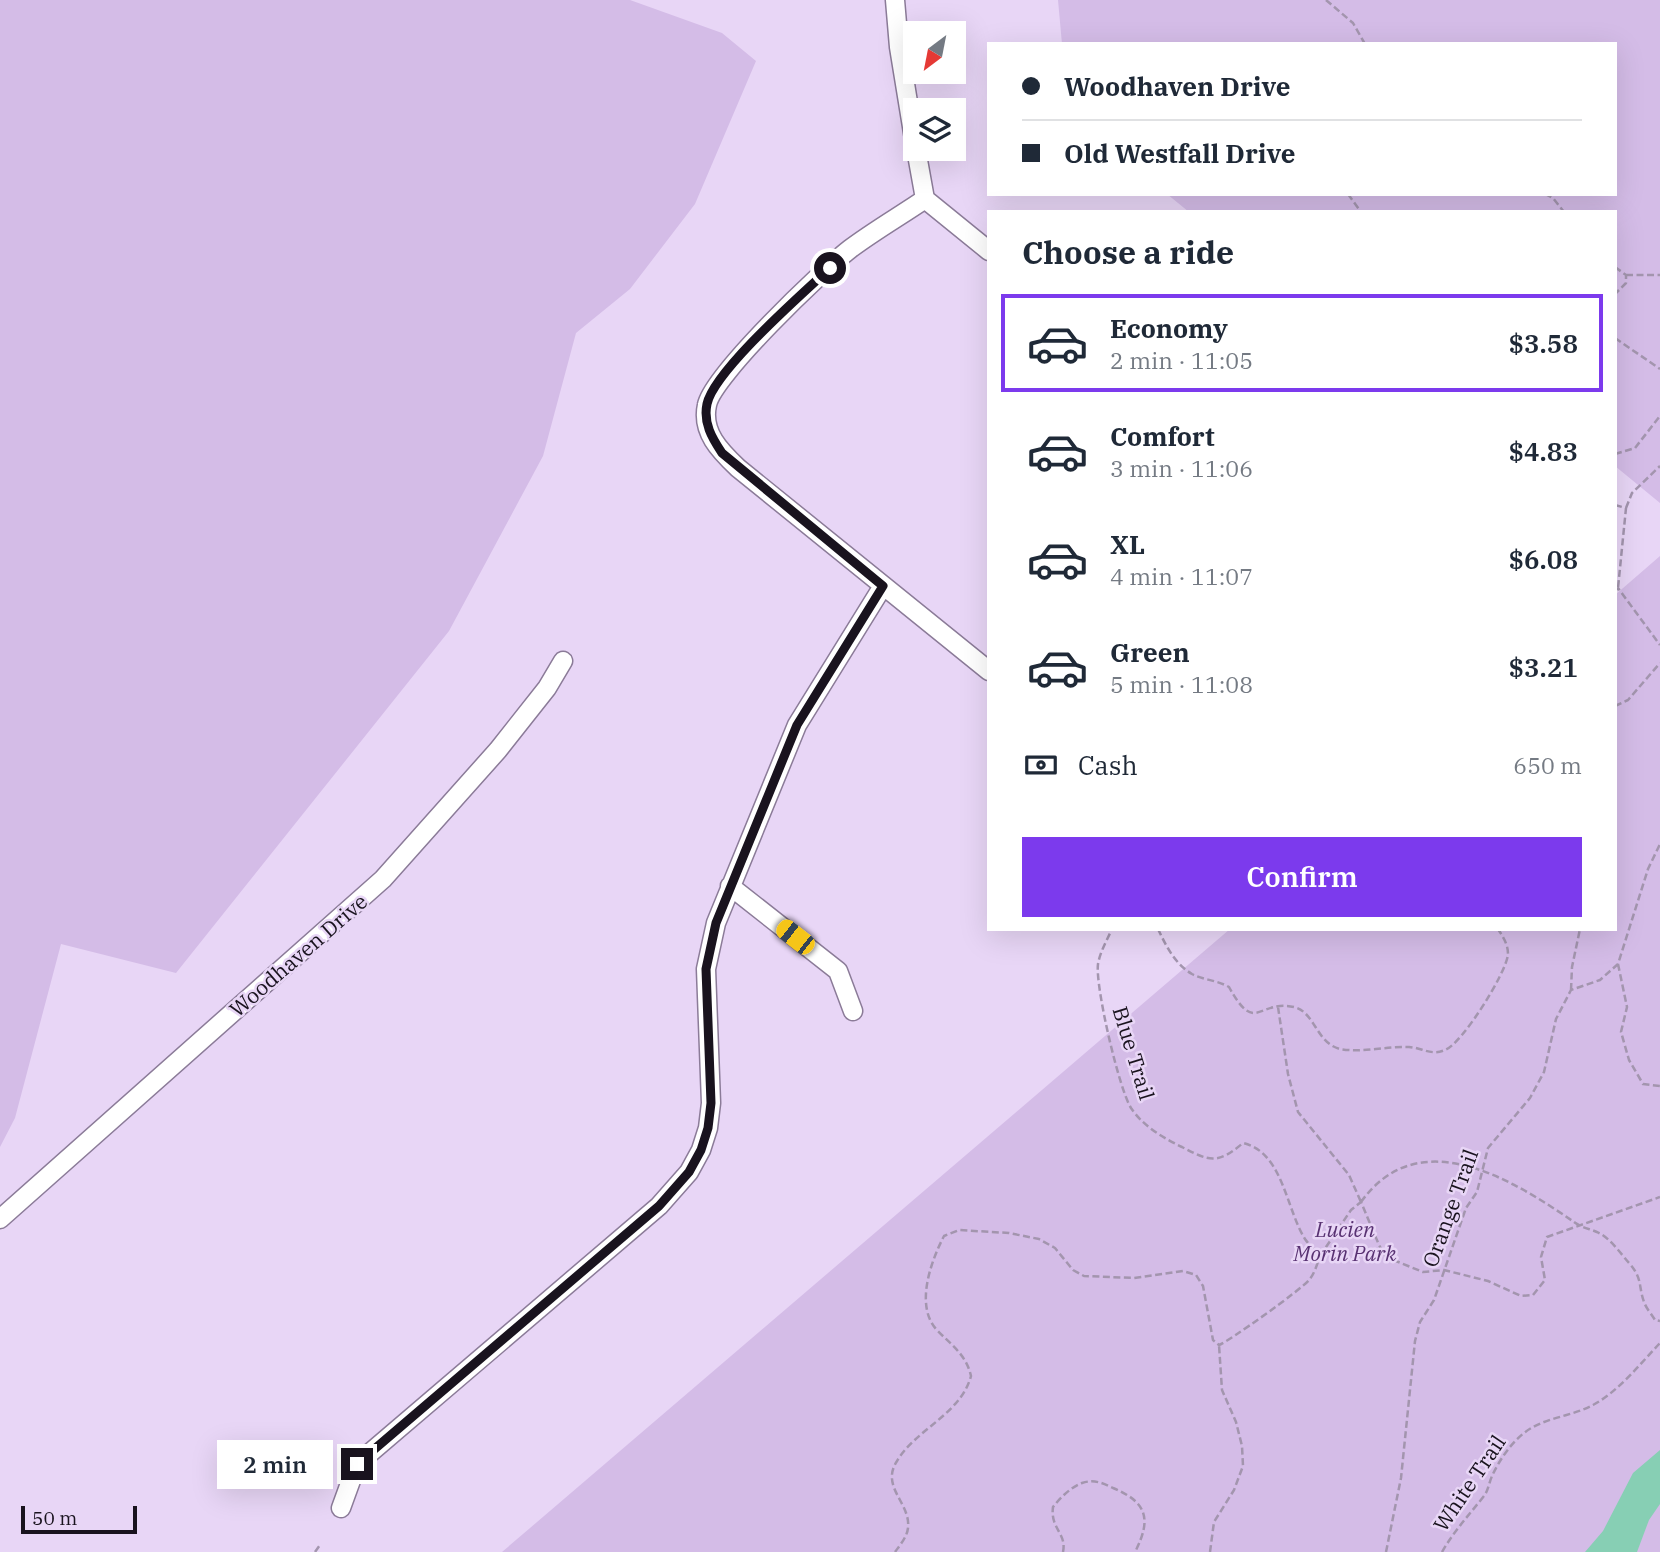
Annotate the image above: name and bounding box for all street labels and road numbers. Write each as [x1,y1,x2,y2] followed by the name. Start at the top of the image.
[223,887,373,1023] street label: Woodhaven Drive
[1106,1003,1162,1103] street label: Blue Trail
[1416,1145,1484,1271] street label: Orange Trail
[1426,1429,1512,1537] street label: White Trail

